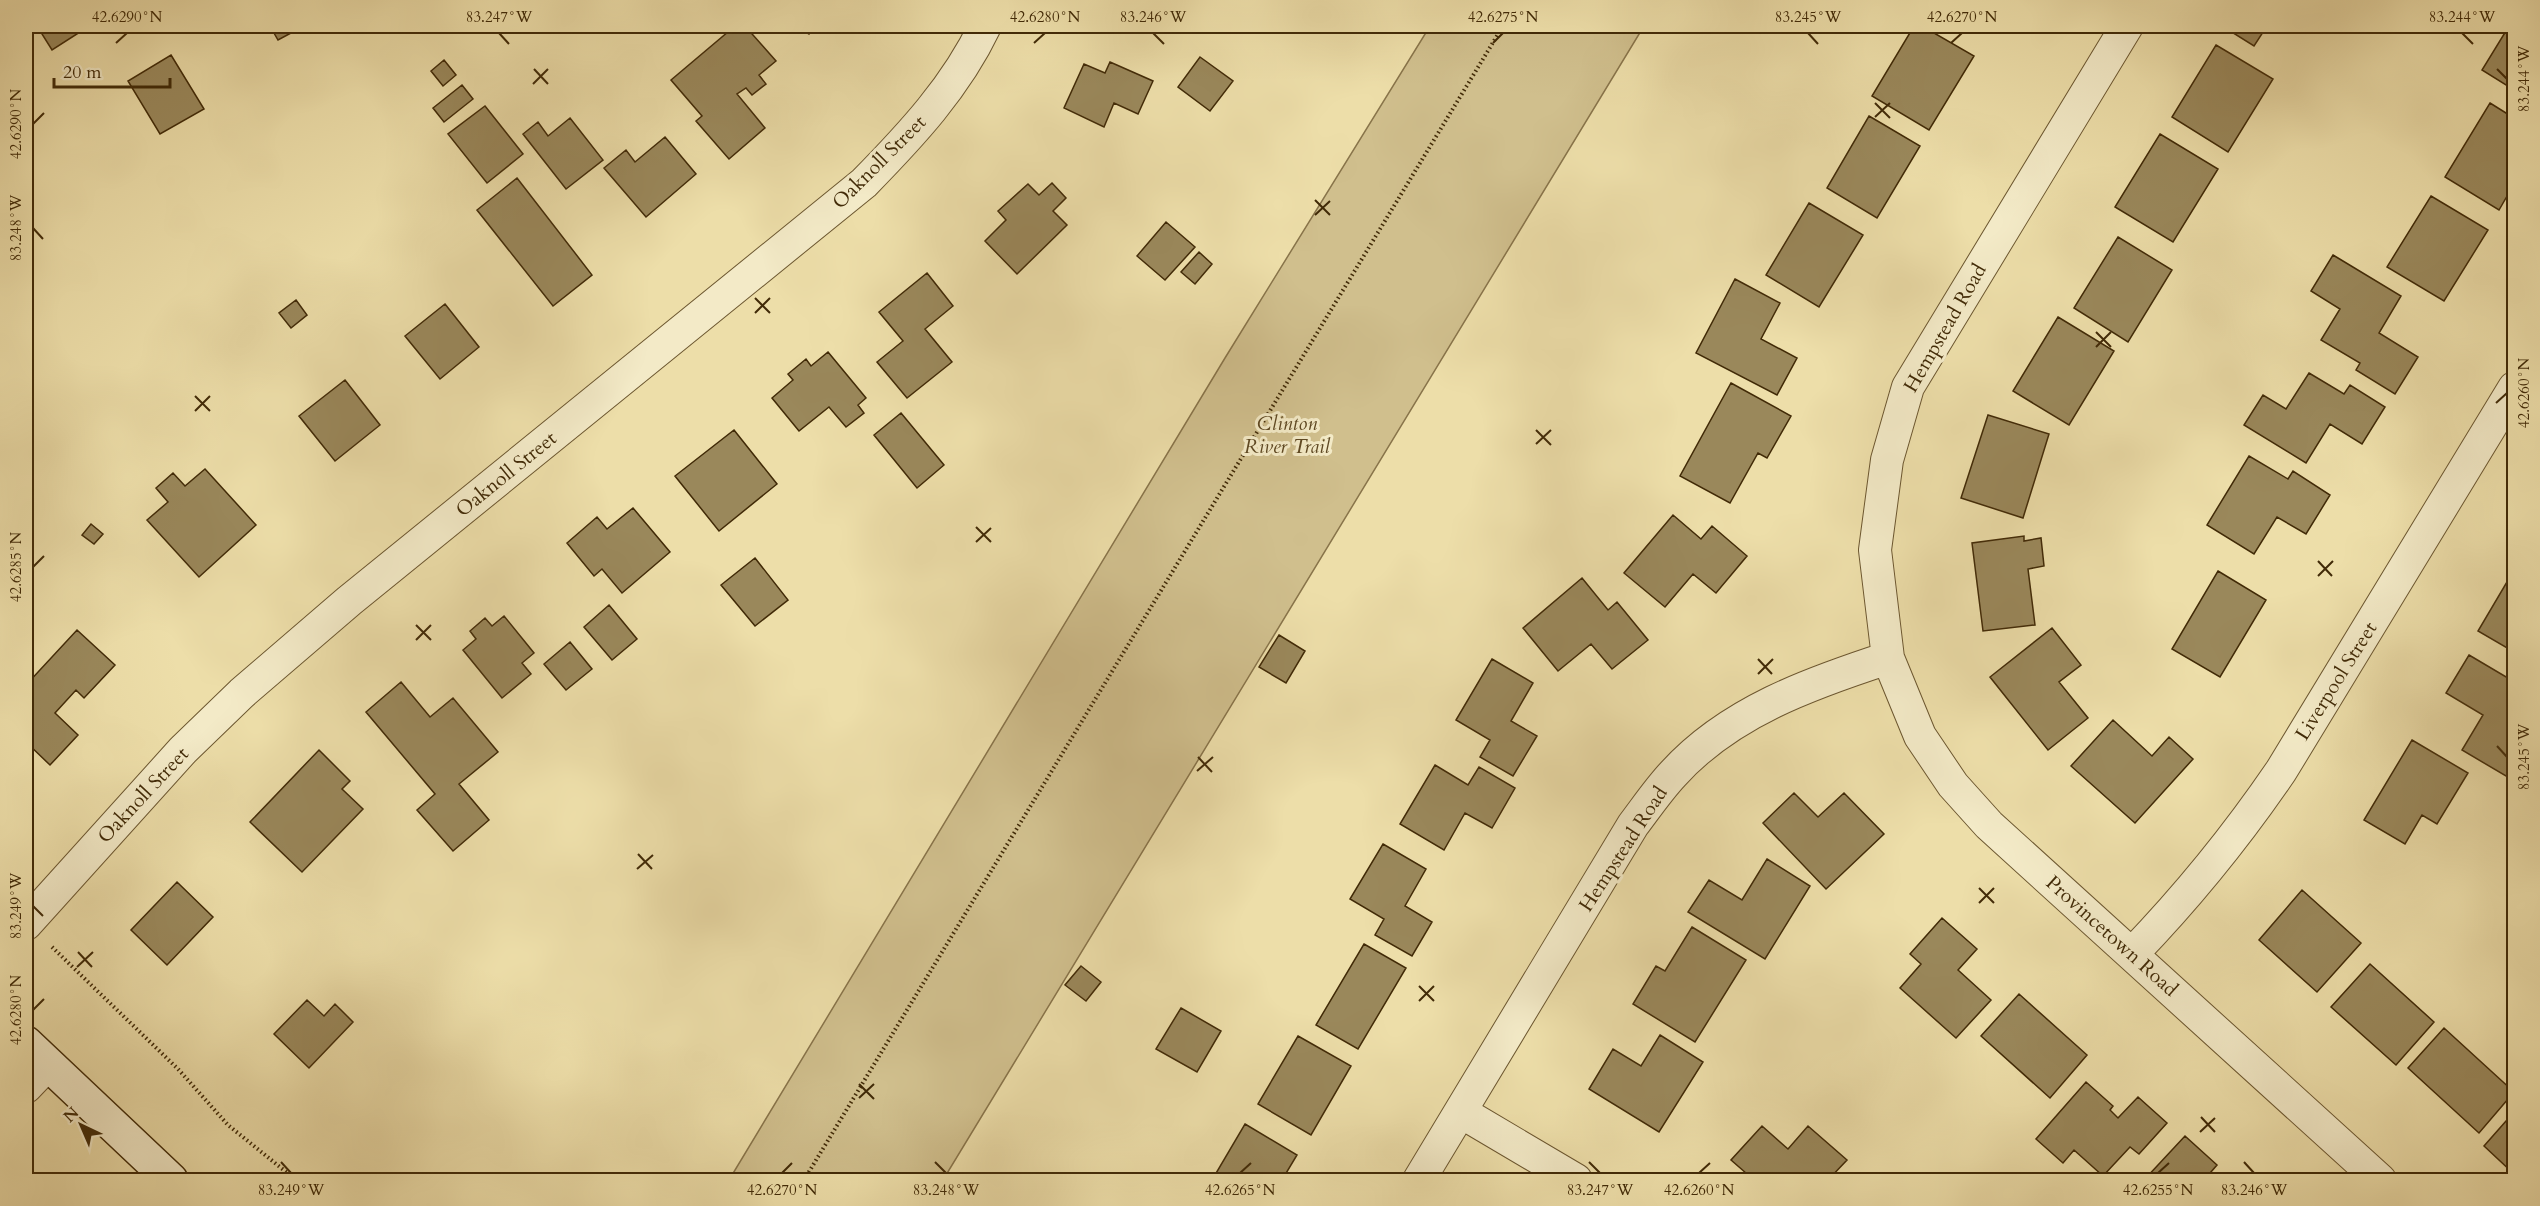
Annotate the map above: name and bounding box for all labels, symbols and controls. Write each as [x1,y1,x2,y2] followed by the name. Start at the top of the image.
[92,7,162,27] text: 42.6290°N
[466,7,533,27] text: 83.247°W
[1010,7,1080,27] text: 42.6280°N
[1120,7,1187,27] text: 83.246°W
[1468,7,1538,27] text: 42.6275°N
[1775,7,1842,27] text: 83.245°W
[1927,7,1997,27] text: 42.6270°N
[2429,7,2496,27] text: 83.244°W
[2514,45,2534,112] text: 83.244°W
[54,51,170,89] scale bar
[63,60,102,85] text: 20 m
[6,89,26,159] text: 42.6290°N
[826,109,932,215] street label: Oaknoll Street
[6,194,26,261] text: 83.248°W
[1897,259,1993,397] street label: Hempstead Road
[2514,358,2534,428] text: 42.6260°N
[1244,410,1331,460] park label: Clinton River Trail
[450,425,563,523] street label: Oaknoll Street
[6,532,26,602] text: 42.6285°N
[2289,616,2384,745] street label: Liverpool Street
[2514,723,2534,790] text: 83.245°W
[91,741,195,849] street label: Oaknoll Street
[1572,781,1674,917] street label: Hempstead Road
[2040,869,2184,1003] street label: Provincetown Road
[6,872,26,939] text: 83.249°W
[6,975,26,1045] text: 42.6280°N
[51,1095,111,1155] north arrow
[59,1102,84,1128] text: N
[258,1180,325,1200] text: 83.249°W
[747,1180,817,1200] text: 42.6270°N
[913,1180,980,1200] text: 83.248°W
[1205,1180,1275,1200] text: 42.6265°N
[1567,1180,1634,1200] text: 83.247°W
[1664,1180,1734,1200] text: 42.6260°N
[2123,1180,2193,1200] text: 42.6255°N
[2221,1180,2288,1200] text: 83.246°W

